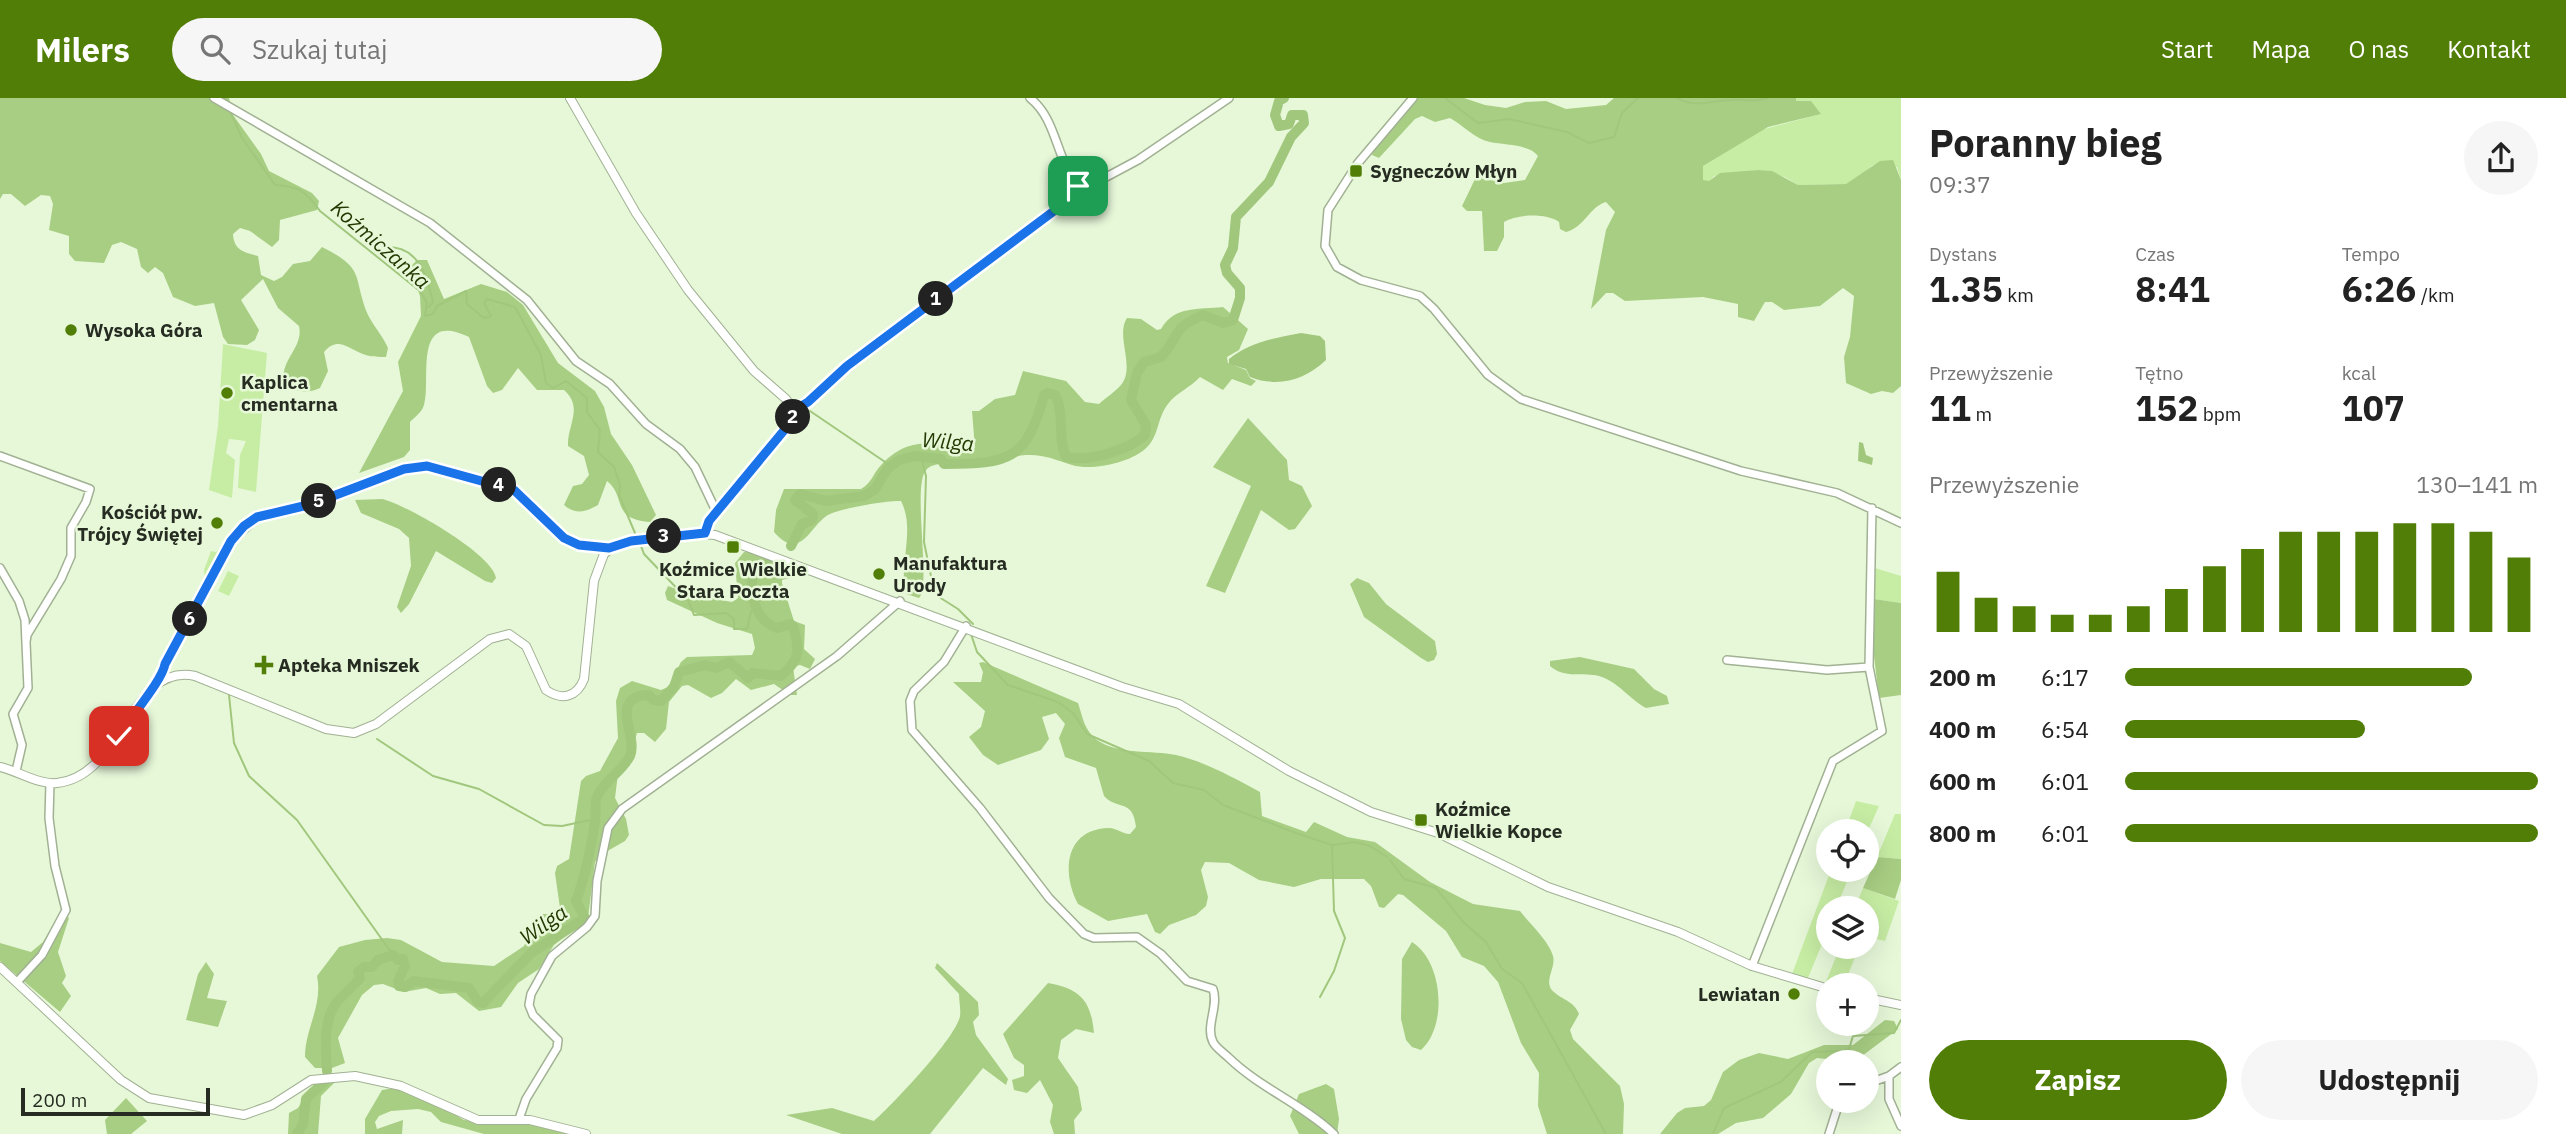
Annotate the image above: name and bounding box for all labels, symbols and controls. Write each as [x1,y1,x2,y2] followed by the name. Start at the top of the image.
[172,18,662,81] search box
[35,28,130,71] text: Milers
[196,30,234,68] icon: search
[252,32,387,66] text: Szukaj tutaj
[2161,33,2213,65] text: Start
[2251,33,2310,65] text: Mapa
[2348,33,2409,65] text: O nas
[2447,33,2531,65] text: Kontakt
[1929,118,2162,167] text: Poranny bieg
[2464,121,2538,195] button: share
[1048,156,1108,216] pin
[1370,159,1517,183] place label: Sygneczów Młyn
[1348,163,1364,179] marker: Sygneczów Młyn
[1059,167,1097,205] icon: arrive
[1929,169,1991,199] text: 09:37
[326,193,436,295] water label: Koźmiczanka
[1929,242,1997,266] text: Dystans
[2135,242,2175,266] text: Czas
[2342,242,2400,266] text: Tempo
[1929,266,2003,312] text: 1.35
[2135,266,2210,312] text: 8:41
[2342,266,2416,312] text: 6:26
[918,282,954,316] pin: 1
[2003,283,2034,307] text: km
[2416,283,2455,307] text: /km
[930,286,941,310] text: 1
[85,318,203,342] place label: Wysoka Góra
[63,322,79,338] marker: Wysoka Góra
[1929,361,2053,385] text: Przewyższenie
[2135,361,2184,385] text: Tętno
[2342,361,2376,385] text: kcal
[241,370,338,416] place label: Kaplica cmentarna
[219,385,235,401] marker: Kaplica cmentarna
[1929,385,1971,431] text: 11
[2135,385,2198,431] text: 152
[2342,385,2405,431] text: 107
[776,400,810,434] pin: 2
[1971,402,1992,426] text: m
[2198,402,2241,426] text: bpm
[787,404,798,428] text: 2
[921,425,975,457] water label: Wilga
[482,468,516,502] pin: 4
[1929,469,2079,499] text: Przewyższenie
[2416,469,2538,499] text: 130–141 m
[493,472,504,496] text: 4
[302,484,336,518] pin: 5
[313,488,324,512] text: 5
[77,500,203,546] place label: Kościół pw. Trójcy Świętej
[209,515,225,531] marker: Kościół pw. Trójcy Świętej
[646,518,682,554] pin: 3
[658,523,669,547] text: 3
[725,539,741,555] marker: Koźmice Wielkie Stara Poczta
[893,551,1007,597] place label: Manufaktura Urody
[659,557,807,603] place label: Koźmice Wielkie Stara Poczta
[871,566,887,582] marker: Manufaktura Urody
[172,602,208,636] pin: 6
[184,606,195,630] text: 6
[278,653,420,677] place label: Apteka Mniszek
[256,657,272,673] marker: Apteka Mniszek
[1929,662,1996,692] text: 200 m
[2041,662,2089,692] text: 6:17
[89,706,149,766] pin
[1929,714,1996,744] text: 400 m
[2041,714,2089,744] text: 6:54
[100,717,138,755] icon: check
[1929,766,1996,796] text: 600 m
[2041,766,2089,796] text: 6:01
[1435,797,1562,843] place label: Koźmice Wielkie Kopce
[1413,812,1429,828] marker: Koźmice Wielkie Kopce
[1929,818,1996,848] text: 800 m
[2041,818,2089,848] text: 6:01
[1816,819,1879,1113] map controls
[1816,819,1879,882] button: locate
[1816,896,1879,959] button: layers
[514,898,572,950] water label: Wilga
[1816,973,1879,1036] button: +
[1698,982,1780,1006] place label: Lewiatan
[1786,986,1802,1002] marker: Lewiatan
[1929,1040,2227,1120] button: Zapisz
[2241,1040,2538,1120] button: Udostępnij
[1816,1050,1879,1113] button: −
[21,1085,210,1117] scale bar
[32,1088,87,1112] text: 200 m

